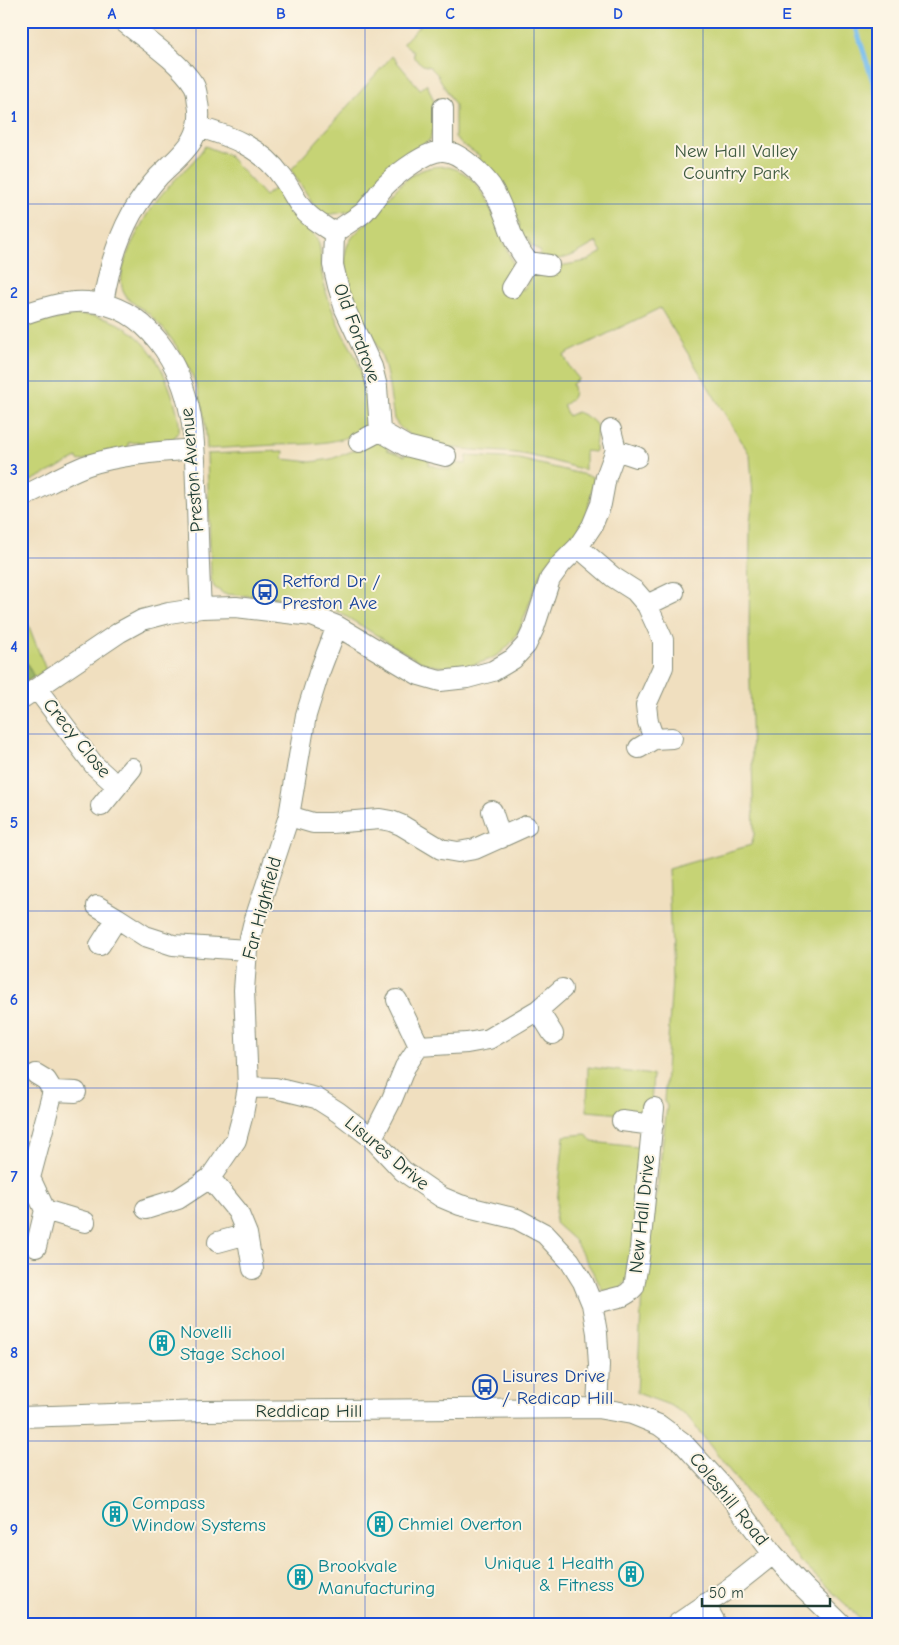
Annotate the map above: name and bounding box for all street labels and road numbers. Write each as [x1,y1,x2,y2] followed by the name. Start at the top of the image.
[329,280,385,386] street label: Old Fordrove
[176,407,208,533] street label: Preston Avenue
[38,694,116,782] street label: Crecy Close
[238,854,286,962] street label: Far Highfield
[340,1111,434,1195] street label: Lisures Drive
[625,1154,659,1274] street label: New Hall Drive
[256,1400,362,1422] street label: Reddicap Hill
[685,1448,773,1550] street label: Coleshill Road

